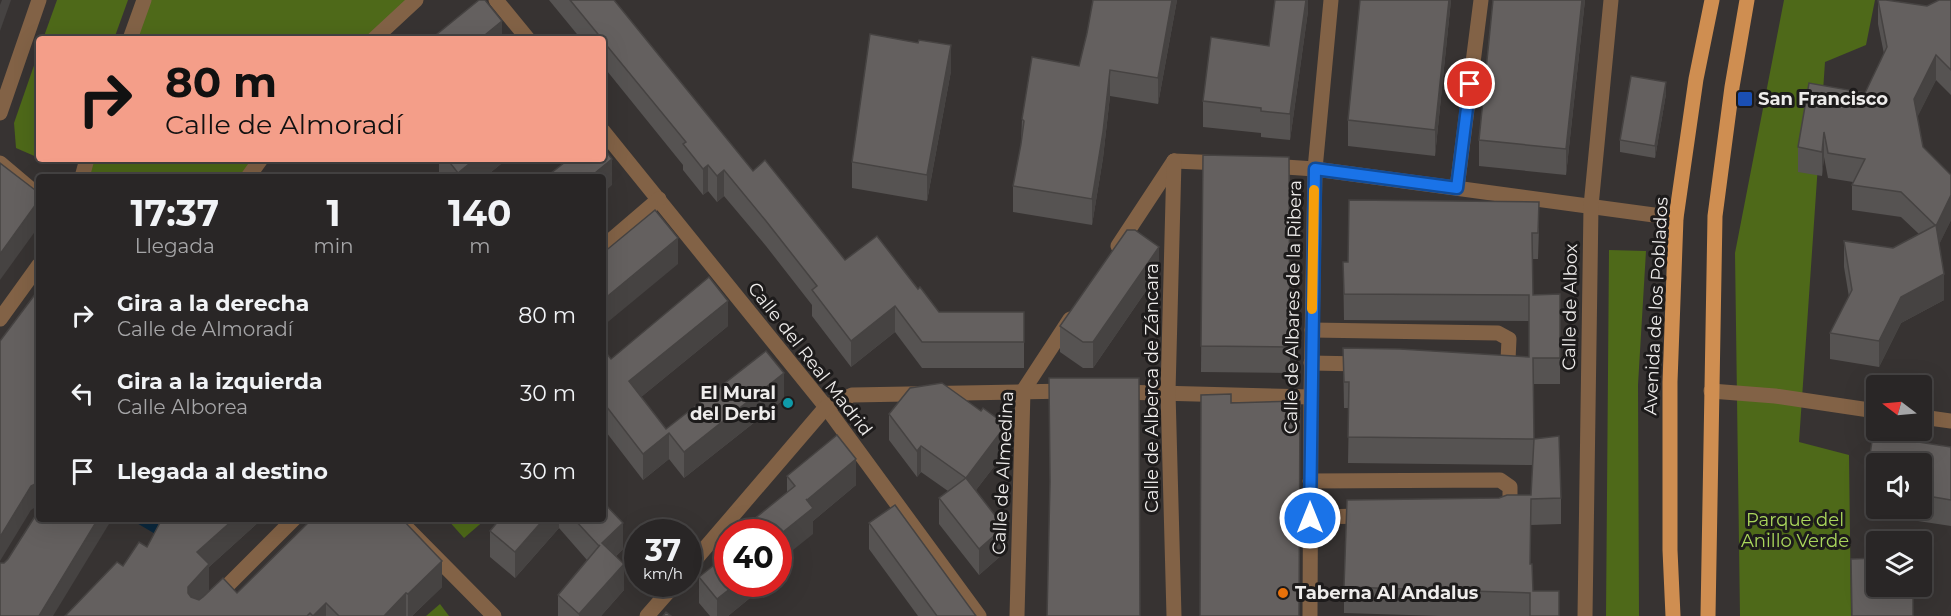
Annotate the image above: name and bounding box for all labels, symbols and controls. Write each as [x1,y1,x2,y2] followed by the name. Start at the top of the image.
[165,56,277,108] text: 80 m
[1444,58,1495,109] pin
[66,60,144,138] icon: right
[1453,67,1486,100] icon: arrive
[1758,88,1888,110] place label: San Francisco
[1736,90,1754,108] marker: San Francisco
[165,108,403,141] text: Calle de Almoradí
[1280,180,1306,434] street label: Calle de Albares de la Ribera
[131,191,219,235] text: 17:37
[326,191,341,235] text: 1
[448,191,511,235] text: 140
[1639,196,1673,416] street label: Avenida de los Poblados
[135,234,215,258] text: Llegada
[313,234,354,258] text: min
[469,234,490,258] text: m
[1558,243,1582,371] street label: Calle de Albox
[1141,263,1163,513] street label: Calle de Alberca de Záncara
[743,278,877,440] street label: Calle del Real Madrid
[117,290,309,317] text: Gira a la derecha
[66,299,99,332] icon: right
[518,302,576,329] text: 80 m
[117,317,293,341] text: Calle de Almoradí
[117,368,323,395] text: Gira a la izquierda
[1866,375,1932,441] north arrow
[1866,375,1932,597] map controls
[66,377,99,410] icon: left
[520,380,576,407] text: 30 m
[690,382,776,425] place label: El Mural del Derbi
[988,391,1018,555] street label: Calle de Almedina
[117,395,248,419] text: Calle Alborea
[781,396,795,410] marker: El Mural del Derbi
[1866,453,1932,519] button: sound
[66,455,99,488] icon: arrive
[117,458,328,485] text: Llegada al destino
[520,458,576,485] text: 30 m
[1278,486,1342,550] position arrow
[1741,509,1849,552] park label: Parque del Anillo Verde
[714,519,792,597] speed limit sign: 40
[1866,531,1932,597] button: layers
[645,532,681,569] text: 37
[643,564,683,583] text: km/h
[1295,582,1479,604] place label: Taberna Al Andalus
[1276,586,1290,600] marker: Taberna Al Andalus

